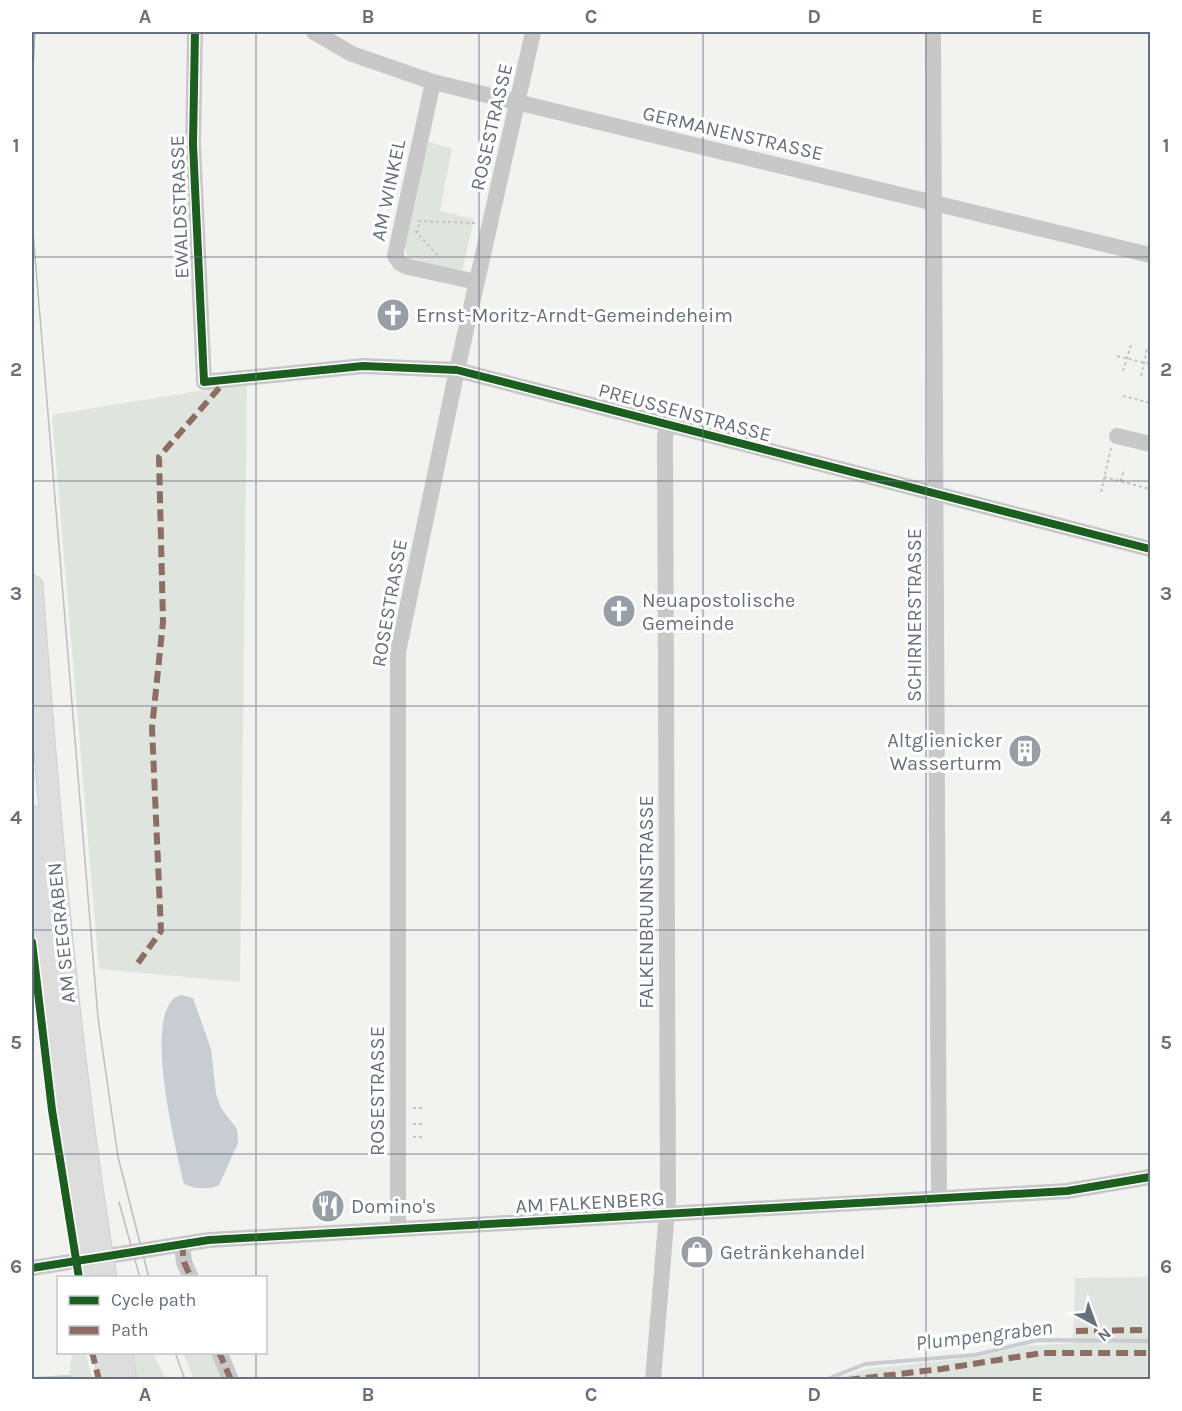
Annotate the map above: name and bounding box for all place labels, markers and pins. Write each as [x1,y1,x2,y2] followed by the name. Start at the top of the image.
[375,297,411,333] church icon: Ernst-Moritz-Arndt-Gemeindeheim
[416,304,733,327] place label: Ernst-Moritz-Arndt-Gemeindeheim
[642,589,795,635] place label: Neuapostolische Gemeinde
[601,593,637,629] church icon: Neuapostolische Gemeinde
[887,729,1003,775] place label: Altglienicker Wasserturm
[1007,733,1043,769] building icon: Altglienicker Wasserturm
[310,1188,346,1224] restaurant icon: Domino's
[351,1195,436,1218] place label: Domino's
[679,1234,715,1270] shop icon: Getränkehandel
[720,1241,865,1264] place label: Getränkehandel

